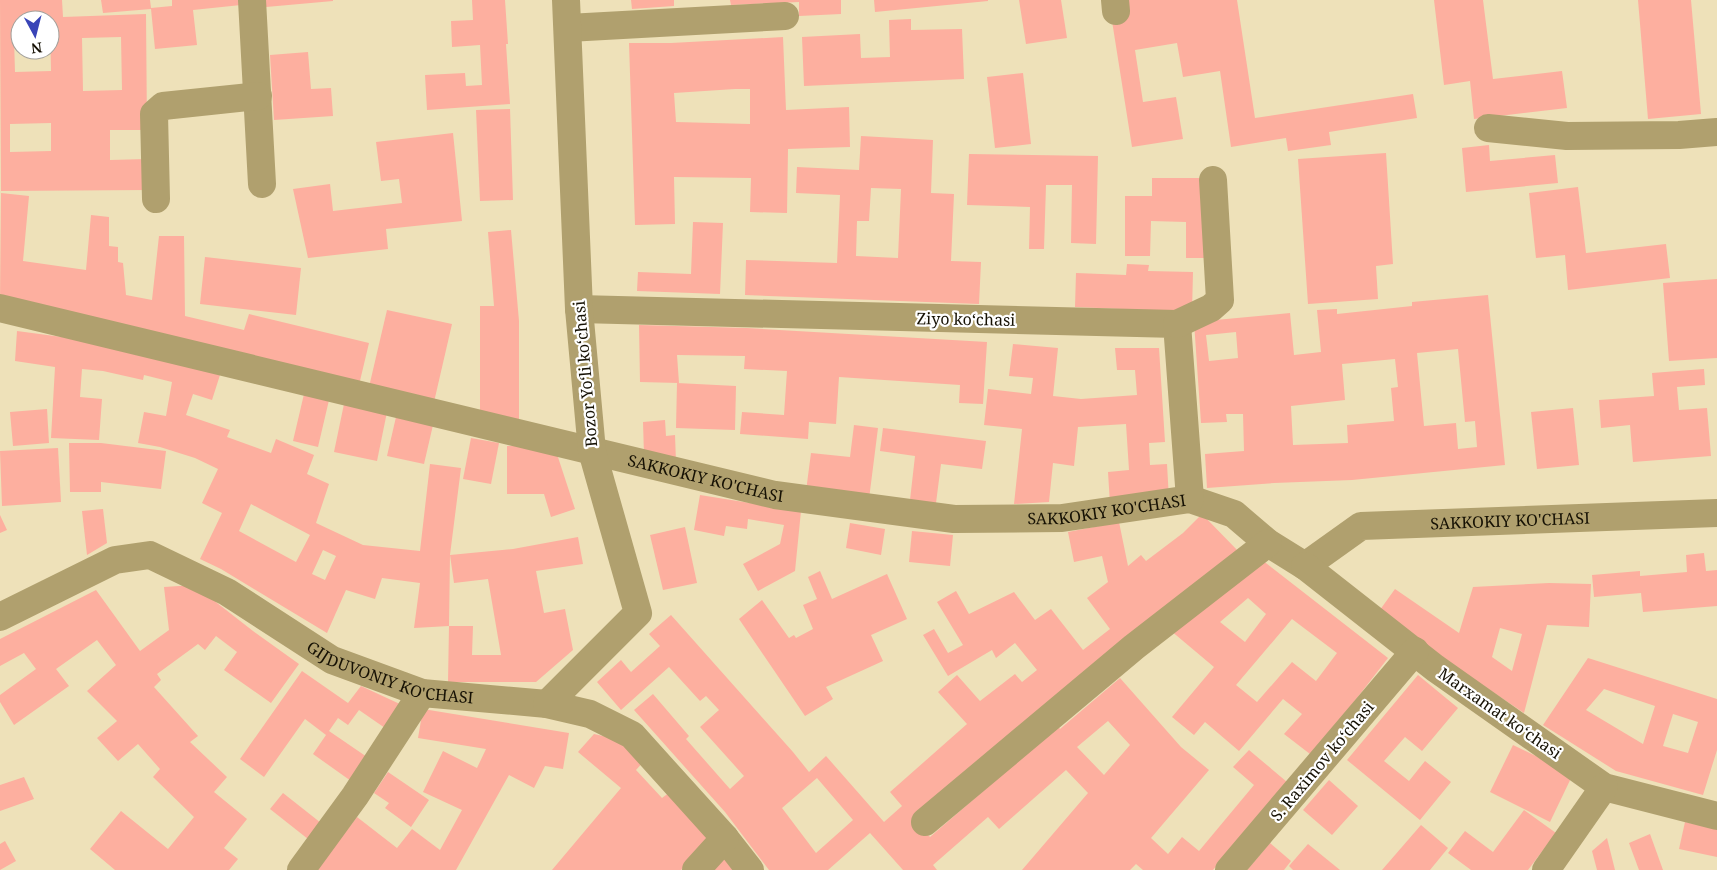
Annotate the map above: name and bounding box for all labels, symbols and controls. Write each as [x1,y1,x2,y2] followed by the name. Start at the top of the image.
[10,10,60,60] north arrow
[30,38,43,59] text: N
[568,300,602,448] street label: Bozor Yoʻli koʻchasi
[916,307,1016,331] street label: Ziyo koʻchasi
[626,449,785,507] street label: SAKKOKIY KO'CHASI
[1027,489,1187,529] street label: SAKKOKIY KO'CHASI
[1430,507,1590,534] street label: SAKKOKIY KO'CHASI
[303,636,475,708] street label: GIJDUVONIY KO'CHASI
[1434,662,1566,764] street label: Marxamat koʻchasi
[1265,696,1379,826] street label: S. Raximov koʻchasi

